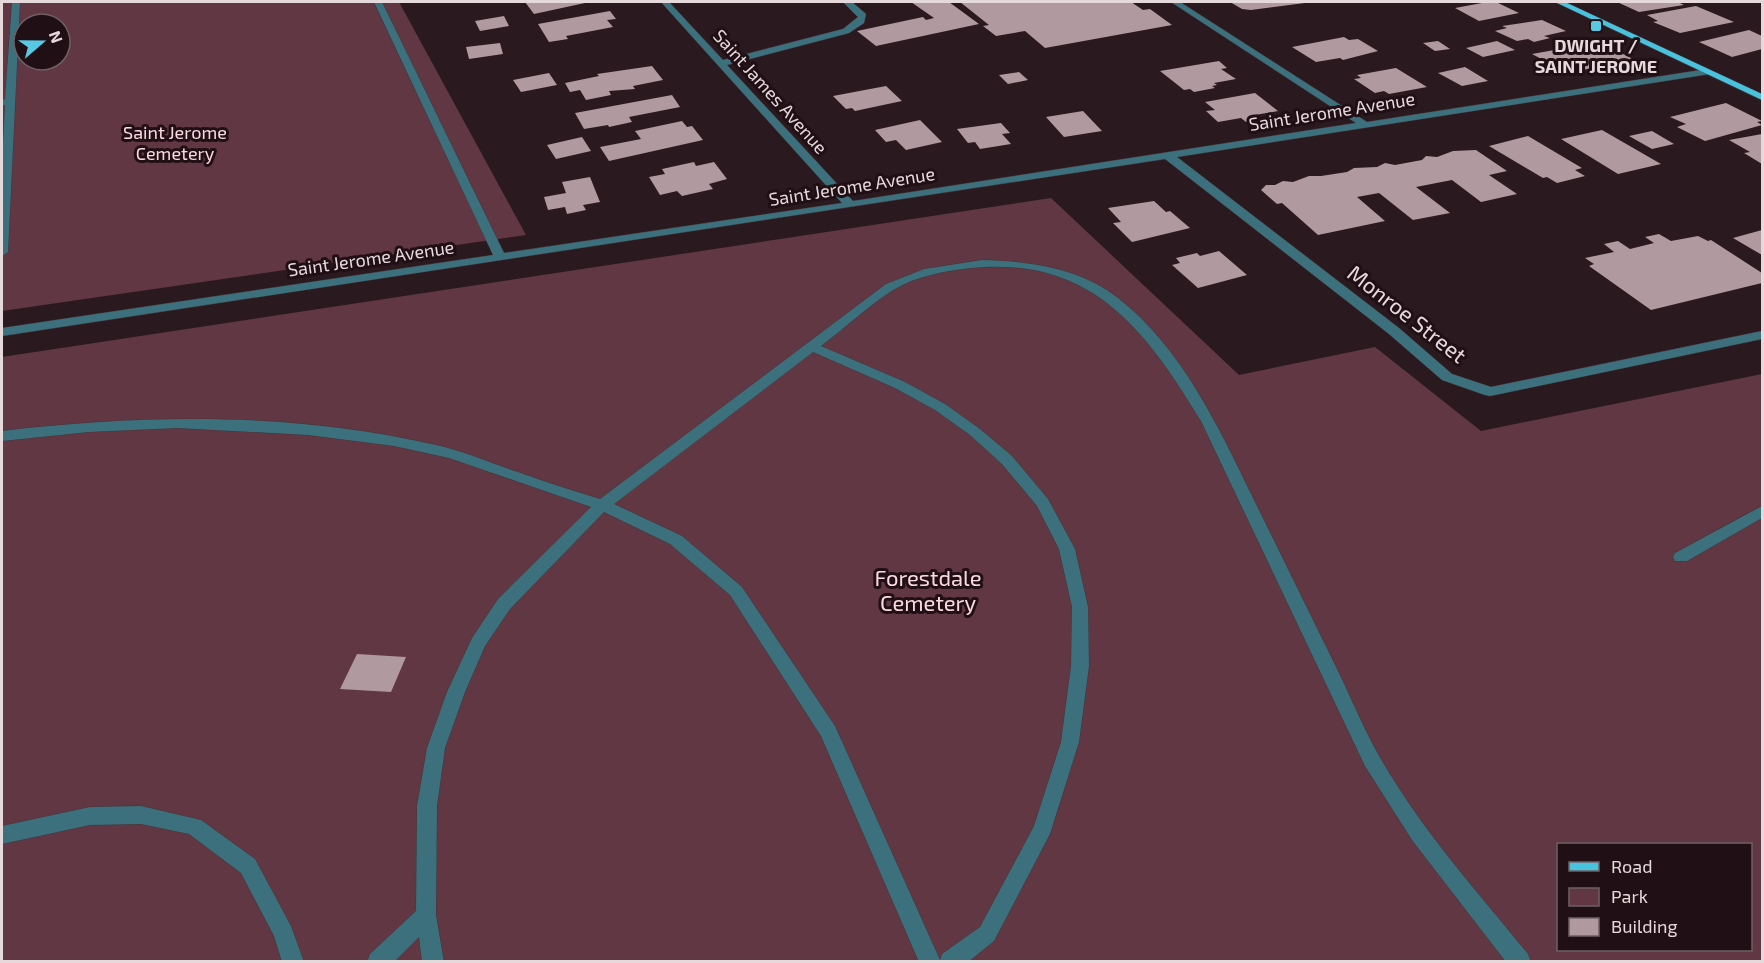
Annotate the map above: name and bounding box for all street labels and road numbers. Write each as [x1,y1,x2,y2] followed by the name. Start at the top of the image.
[709,25,832,158] street label: Saint James Avenue
[1247,87,1416,135] street label: Saint Jerome Avenue
[767,162,936,210] street label: Saint Jerome Avenue
[286,235,455,281] street label: Saint Jerome Avenue
[1343,259,1472,368] street label: Monroe Street

